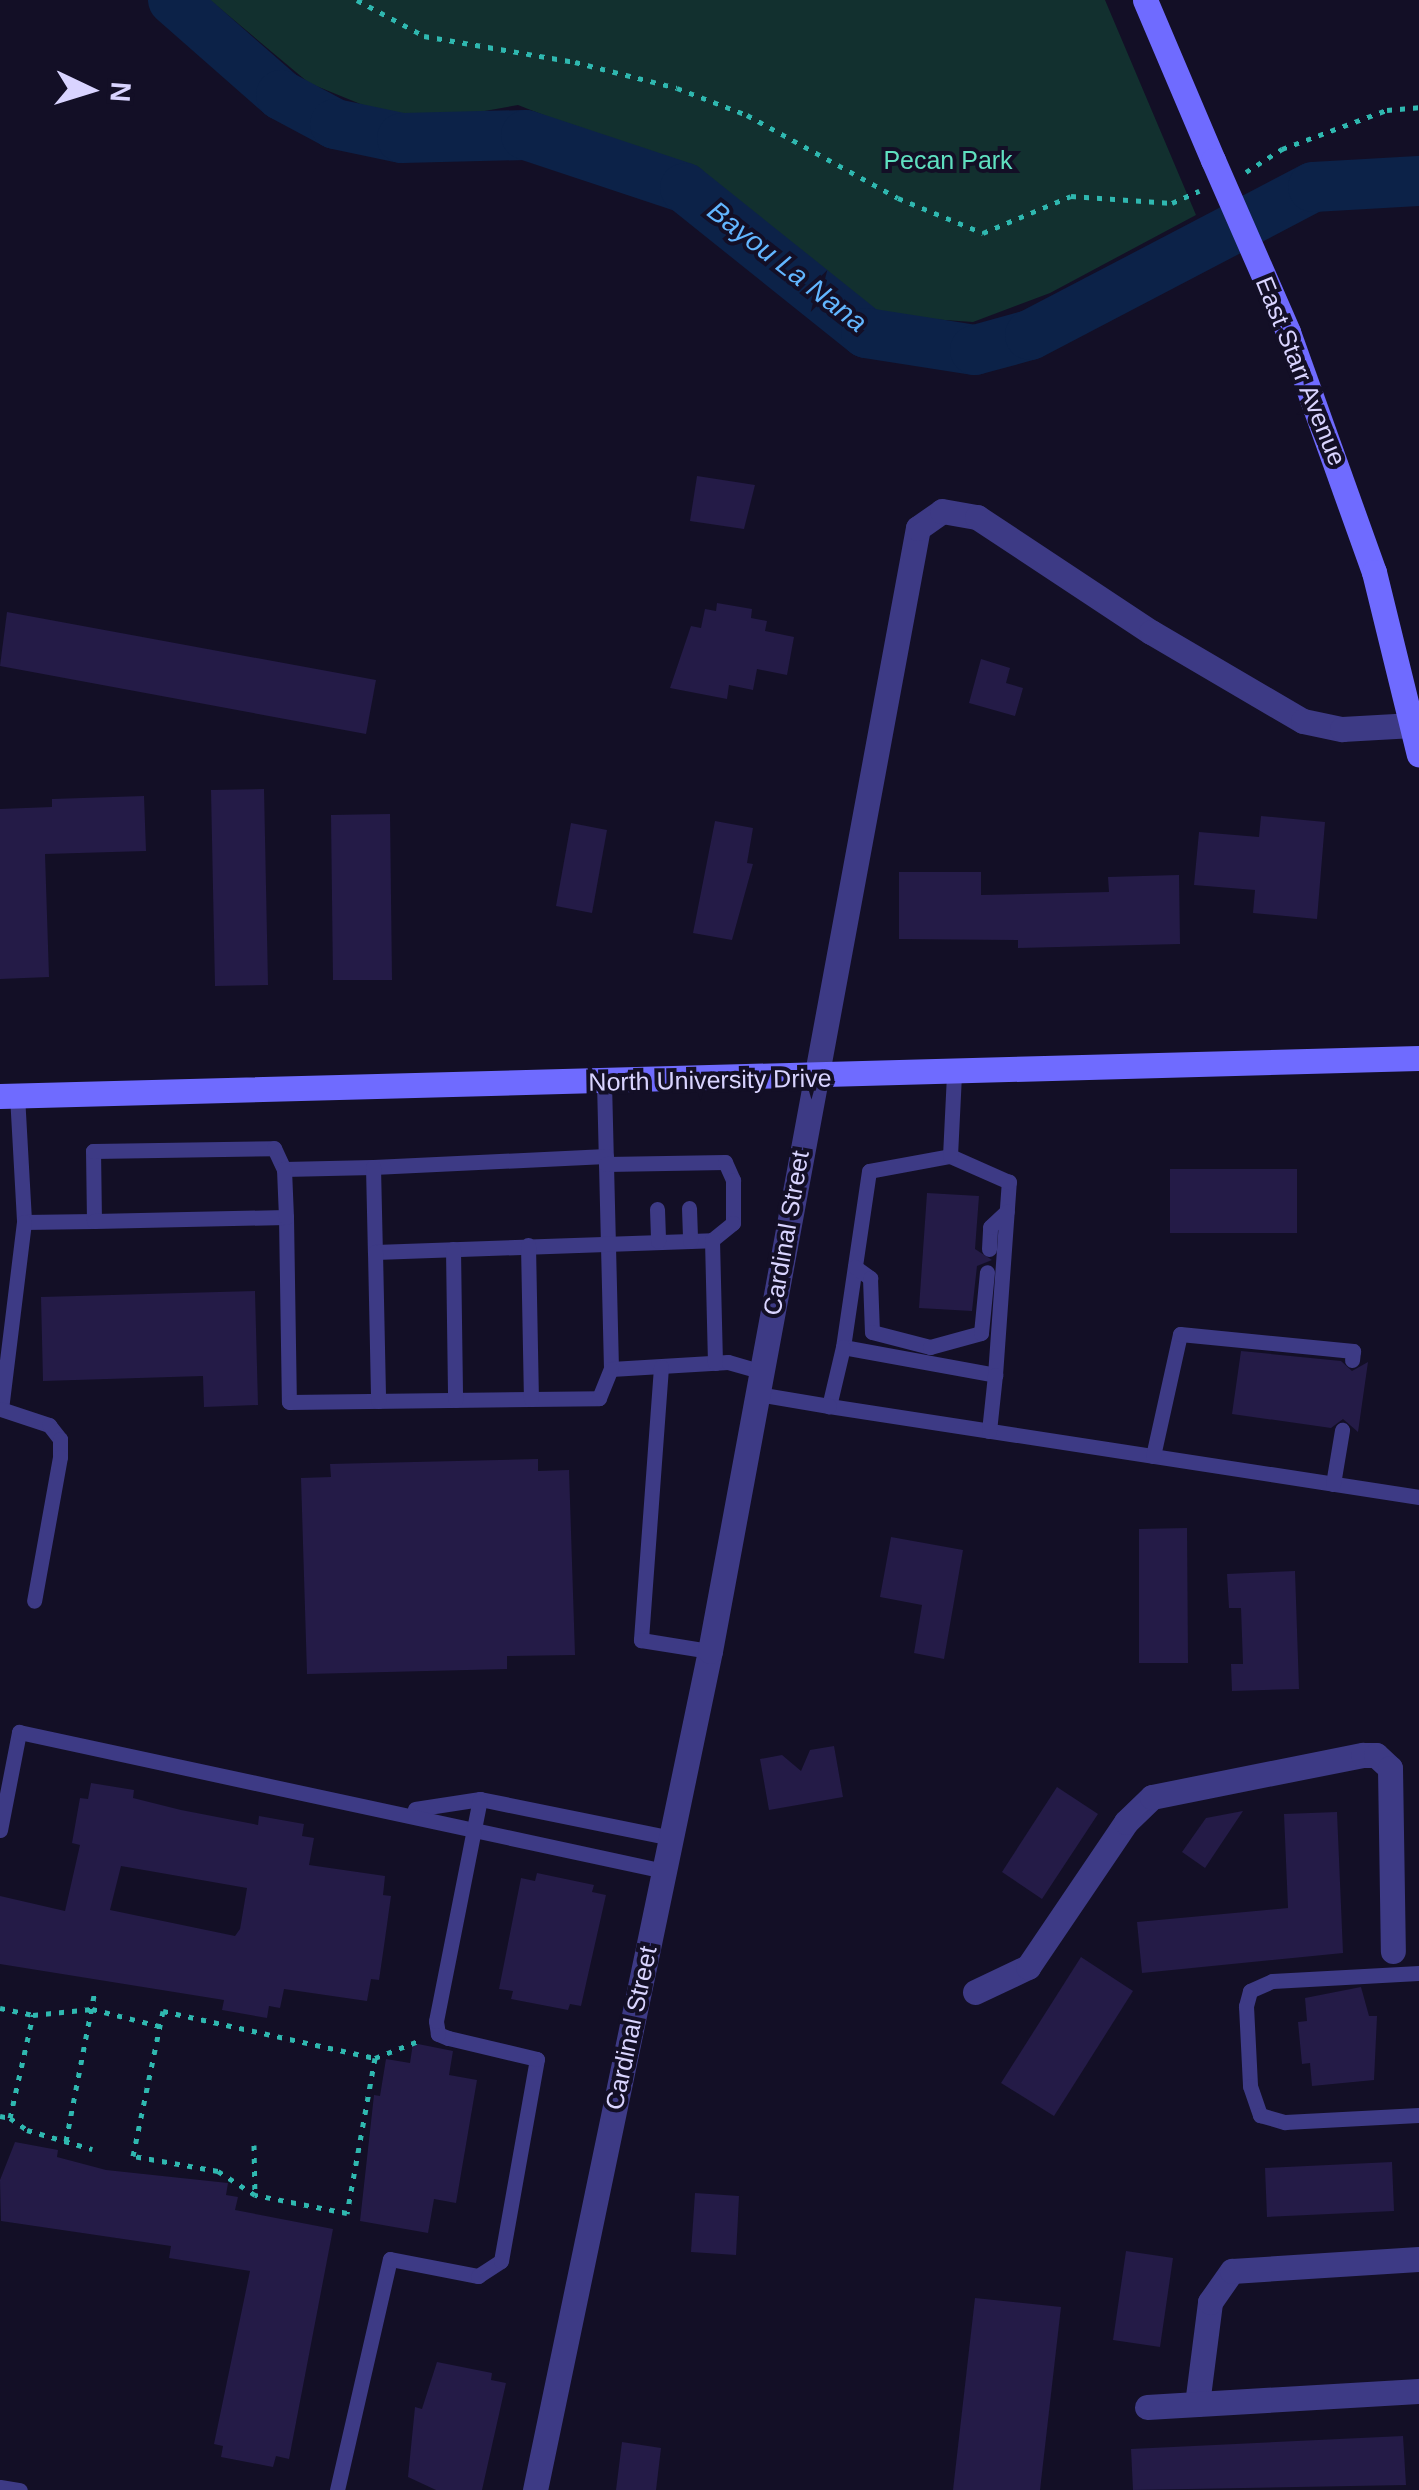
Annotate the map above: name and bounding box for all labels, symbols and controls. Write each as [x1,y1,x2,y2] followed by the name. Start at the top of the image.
[40,40,140,140] north arrow
[104,81,137,103] text: N
[883,145,1013,175] park label: Pecan Park
[701,194,873,340] water label: Bayou La Nana
[1249,272,1353,470] street label: East Starr Avenue
[588,1063,832,1097] street label: North University Drive
[757,1148,815,1318] street label: Cardinal Street
[599,1943,663,2113] street label: Cardinal Street

